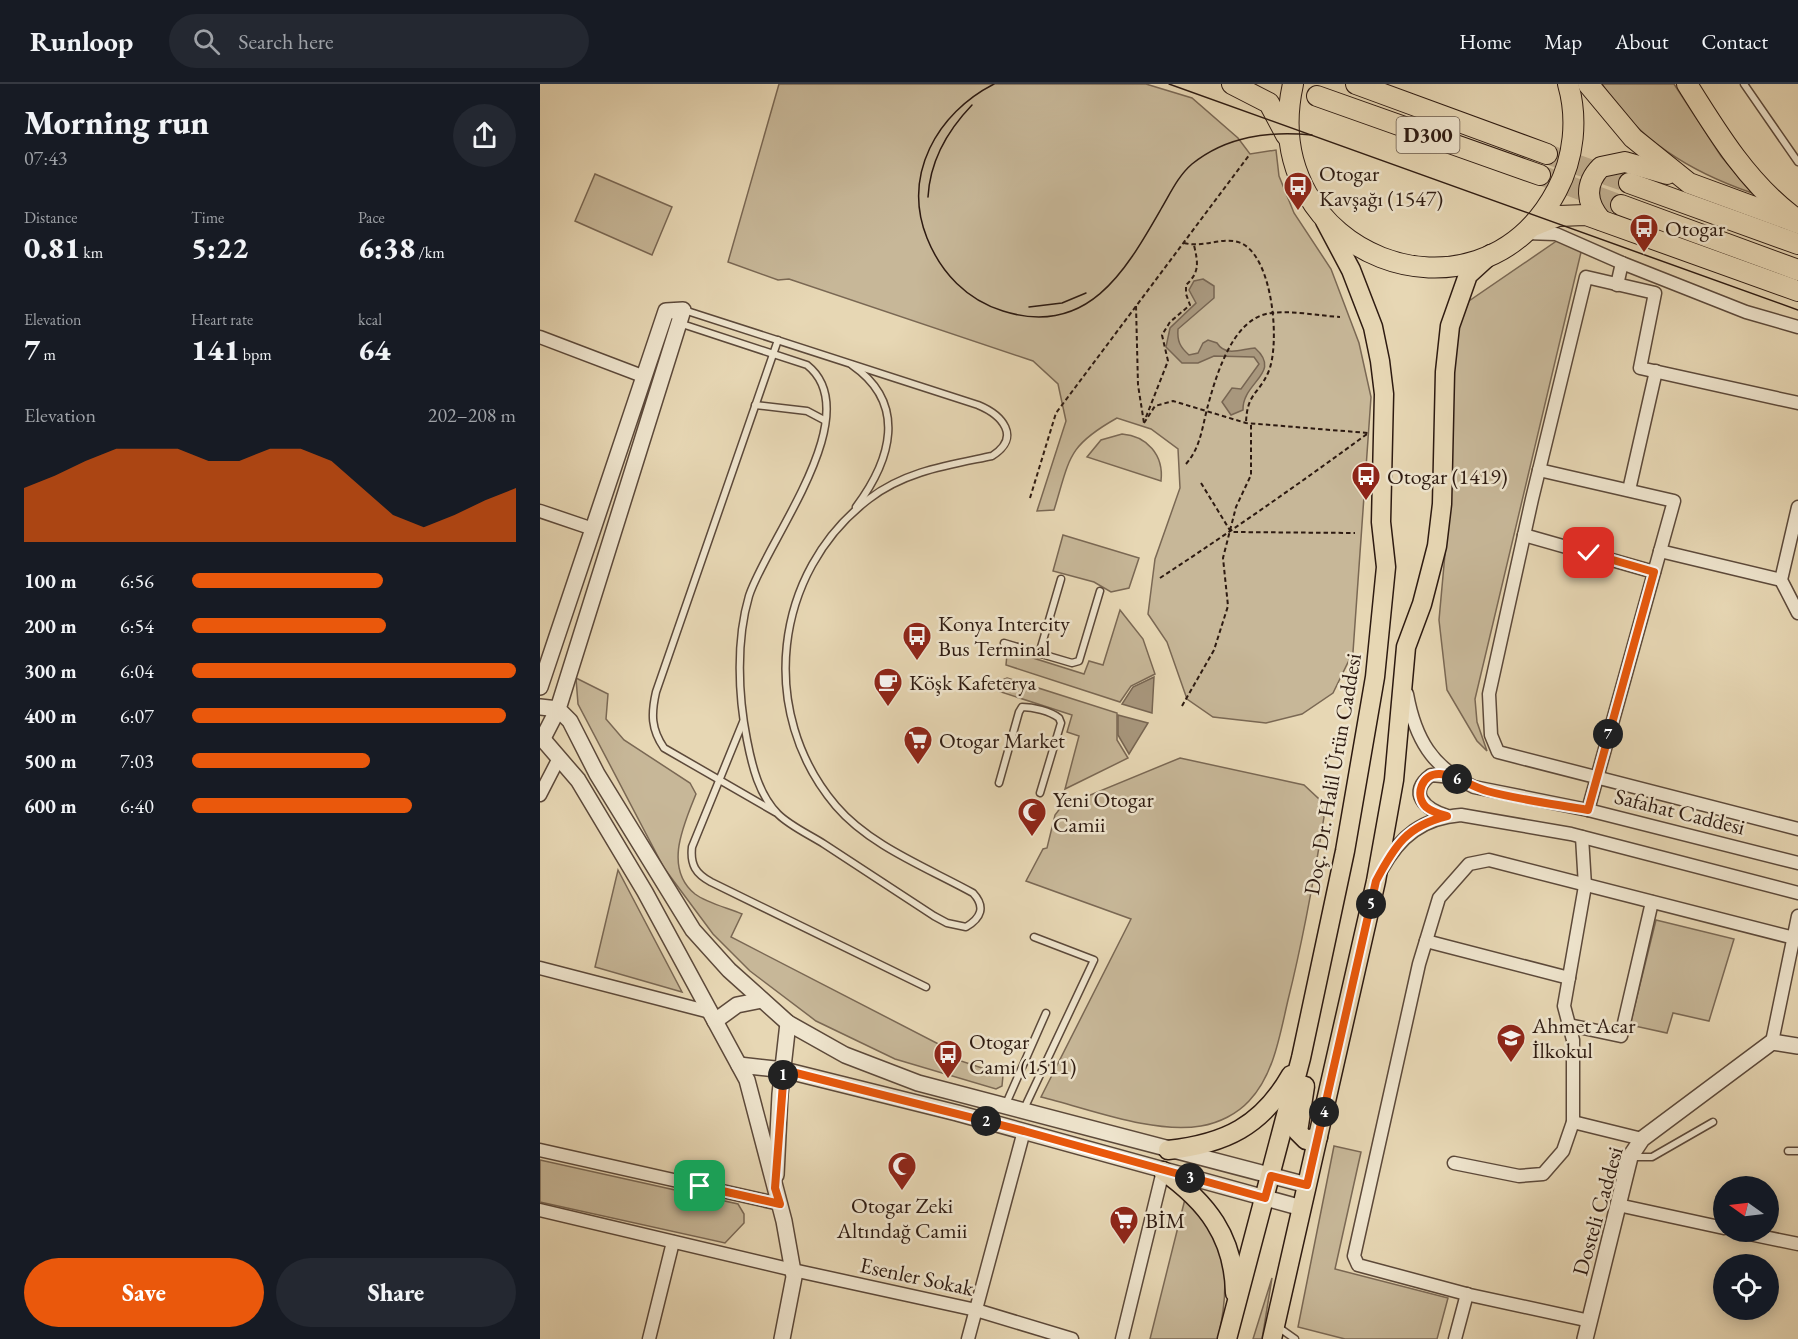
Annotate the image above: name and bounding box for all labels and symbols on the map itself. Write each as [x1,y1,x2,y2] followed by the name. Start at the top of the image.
[1396,117,1460,153] road number: D300
[1319,159,1443,213] place label: Otogar Kavşağı (1547)
[1282,170,1314,212] bus stop icon: Otogar Kavşağı (1547)
[1628,212,1660,254] bus stop icon: Otogar
[1665,214,1726,243] place label: Otogar
[1350,460,1382,502] bus stop icon: Otogar (1419)
[1387,462,1508,491] place label: Otogar (1419)
[1563,527,1614,578] pin
[938,609,1070,663] place label: Konya Intercity Bus Terminal
[901,620,933,662] bus stop icon: Konya Intercity Bus Terminal
[1297,651,1368,897] street label: Doç. Dr. Halil Ürün Caddesi
[872,666,904,708] cafe icon: Köşk Kafeterya
[909,668,1037,697] place label: Köşk Kafeterya
[1593,719,1623,749] pin: 7
[902,724,934,766] supermarket icon: Otogar Market
[939,726,1065,755] place label: Otogar Market
[1442,764,1472,794] pin: 6
[1612,781,1748,842] street label: Safahat Caddesi
[1053,785,1154,839] place label: Yeni Otogar Camii
[1016,796,1048,838] mosque icon: Yeni Otogar Camii
[1356,889,1386,919] pin: 5
[1531,1011,1636,1065] place label: Ahmet Acar İlkokul
[1495,1022,1527,1064] school or university icon: Ahmet Acar İlkokul
[969,1027,1076,1081] place label: Otogar Cami (1511)
[932,1038,964,1080] bus stop icon: Otogar Cami (1511)
[768,1060,798,1090] pin: 1
[1309,1097,1339,1127] pin: 4
[971,1106,1001,1136] pin: 2
[1565,1143,1630,1279] street label: Dosteli Caddesi
[886,1150,918,1192] mosque icon: Otogar Zeki Altındağ Camii
[674,1160,725,1211] pin
[1175,1163,1205,1193] pin: 3
[1713,1176,1779,1242] north arrow
[836,1191,967,1245] place label: Otogar Zeki Altındağ Camii
[1108,1204,1140,1246] supermarket icon: BİM
[1145,1206,1185,1235] place label: BİM
[857,1250,977,1303] street label: Esenler Sokak

